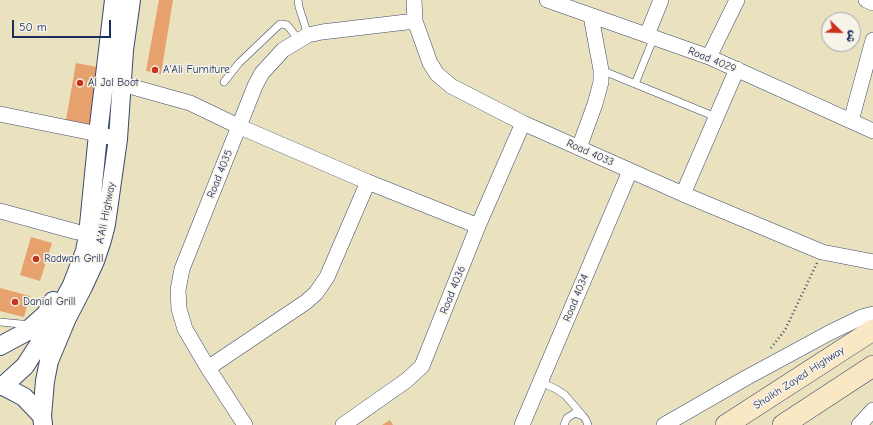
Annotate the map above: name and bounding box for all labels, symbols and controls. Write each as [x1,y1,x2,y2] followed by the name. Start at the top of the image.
[14,12,113,38] scale bar
[821,12,861,52] north arrow
[19,20,47,34] text: 50 m
[843,28,860,45] text: ش
[686,44,738,76] street label: Road 4029
[163,63,230,77] place label: A'Ali Furniture
[150,65,160,75] marker: A'Ali Furniture
[88,76,139,90] place label: Al Jal Boot
[75,78,85,88] marker: Al Jal Boot
[564,137,616,169] street label: Road 4033
[204,148,236,200] street label: Road 4035
[94,181,118,245] street label: A'Ali Highway
[44,252,103,266] place label: Radwan Grill
[31,254,41,264] marker: Radwan Grill
[437,264,469,316] street label: Road 4036
[560,272,592,324] street label: Road 4034
[23,295,75,309] place label: Danial Grill
[10,297,20,307] marker: Danial Grill
[751,344,847,412] street label: Shaikh Zayed Highway

